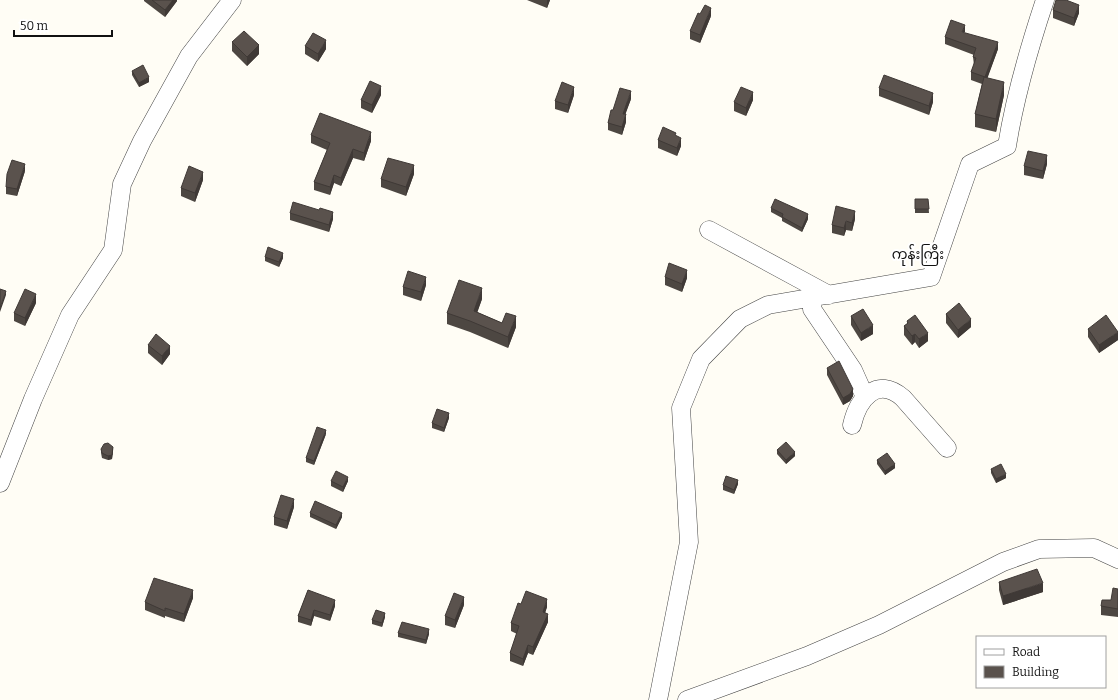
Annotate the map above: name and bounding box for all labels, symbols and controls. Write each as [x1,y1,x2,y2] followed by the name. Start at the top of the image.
[14,12,112,38] scale bar
[20,19,49,33] text: 50 m
[892,244,944,266] district label: ကုန်းကြီး
[976,636,1106,688] legend
[1012,645,1040,659] text: Road
[1012,665,1059,679] text: Building

